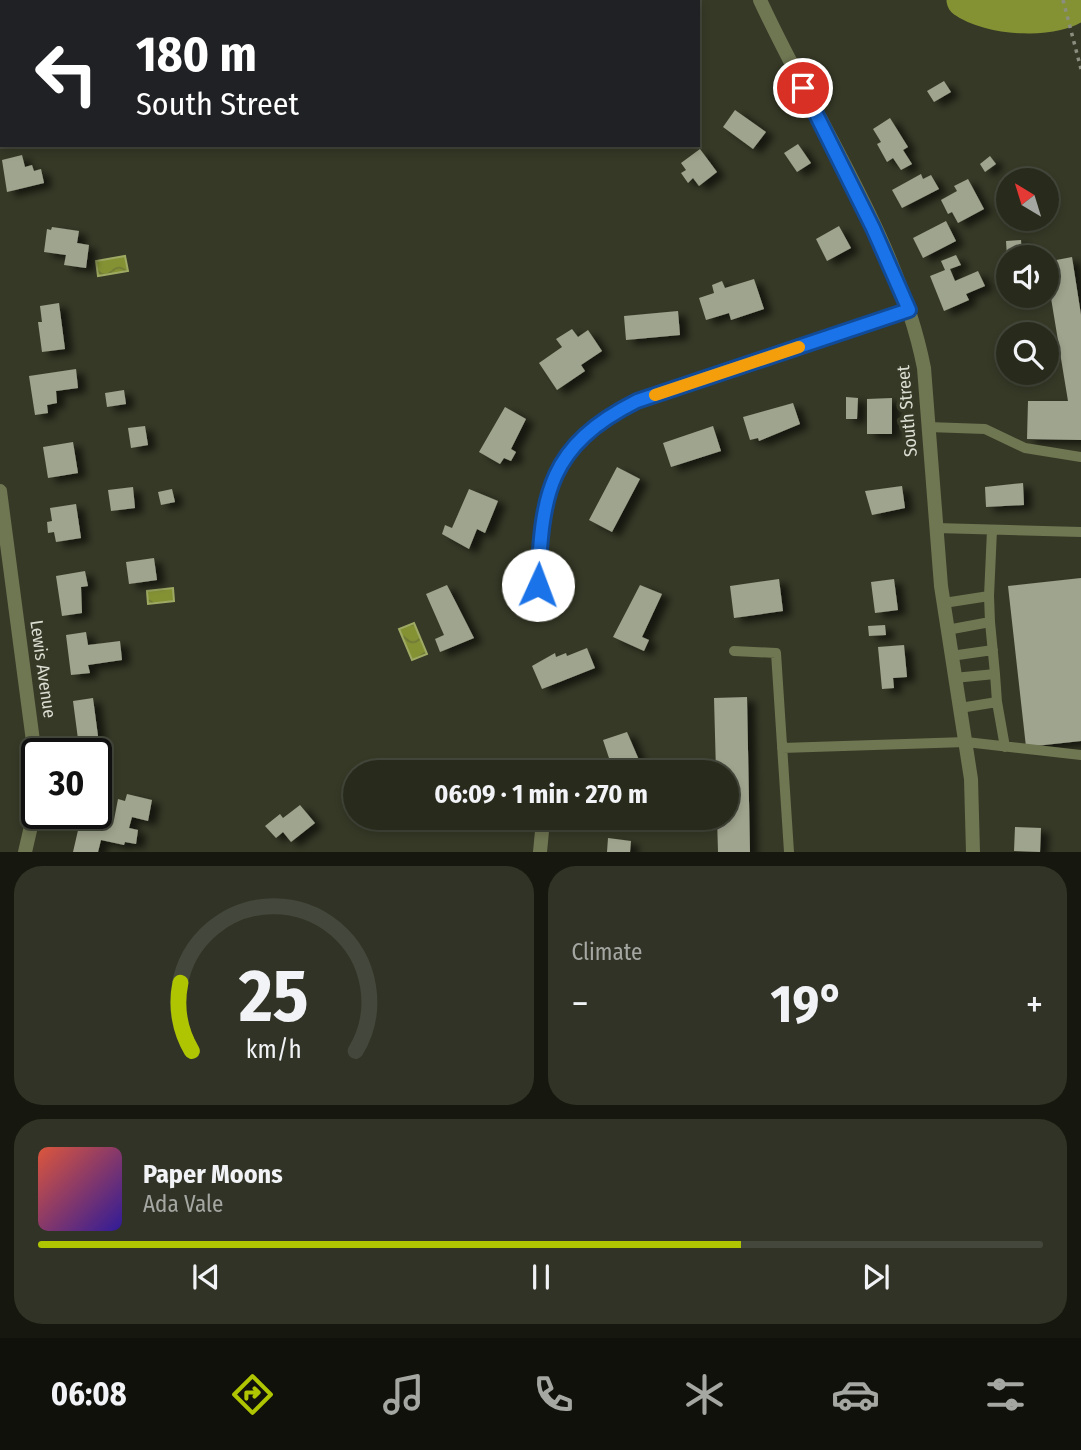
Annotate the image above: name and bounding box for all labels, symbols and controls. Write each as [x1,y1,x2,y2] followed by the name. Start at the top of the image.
[136,25,257,84] text: 180 m
[21,28,112,119] icon: left
[773,58,833,118] pin
[784,69,822,107] icon: arrive
[136,85,299,123] text: South Street
[996,168,1059,231] north arrow
[996,168,1059,385] map controls
[996,245,1059,308] button: sound
[996,322,1059,385] button: search
[892,364,922,458] street label: South Street
[501,548,575,622] position arrow
[25,619,61,720] street label: Lewis Avenue
[21,738,112,829] speed limit sign: 30
[434,779,648,810] text: 06:09 · 1 min · 270 m
[572,938,642,966] text: Climate
[238,954,308,1041] text: 25
[771,973,844,1036] text: 19°
[572,981,589,1027] text: −
[1026,981,1043,1027] text: +
[246,1035,302,1065] text: km/h
[143,1159,283,1190] text: Paper Moons
[143,1190,223,1218] text: Ada Vale
[187,1258,225,1296] icon: previous
[522,1258,560,1296] icon: pause
[857,1258,895,1296] icon: next
[228,1370,277,1419] icon: directions
[379,1370,428,1419] icon: music
[529,1370,578,1419] icon: phone
[680,1370,729,1419] icon: climate
[831,1370,880,1419] icon: car
[981,1370,1030,1419] icon: filters
[51,1375,127,1413] text: 06:08

